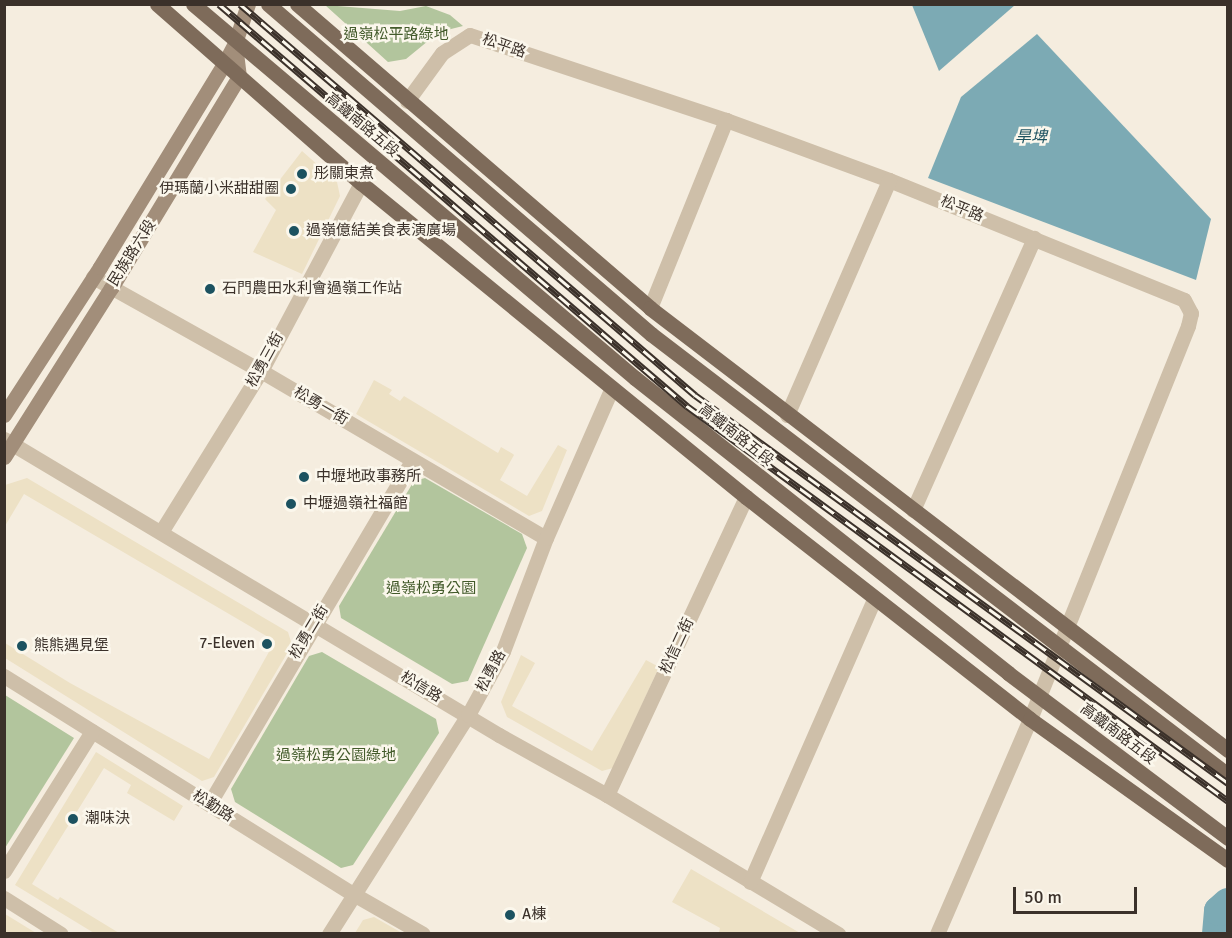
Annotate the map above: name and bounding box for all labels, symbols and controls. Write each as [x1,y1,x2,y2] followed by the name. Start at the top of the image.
[344,26,448,44] park label: 過嶺松平路綠地
[480,30,528,62] street label: 松平路
[322,89,402,161] street label: 高鐵南路五段
[1015,127,1047,147] water label: 旱埤
[314,165,374,183] place label: 彤關東煮
[295,167,309,181] marker: 彤關東煮
[159,180,279,198] place label: 伊瑪蘭小米甜甜圈
[284,182,298,196] marker: 伊瑪蘭小米甜甜圈
[938,192,986,226] street label: 松平路
[104,216,160,290] street label: 民族路六段
[306,222,456,240] place label: 過嶺億結美食表演廣場
[287,224,301,238] marker: 過嶺億結美食表演廣場
[222,280,402,298] place label: 石門農田水利會過嶺工作站
[203,282,217,296] marker: 石門農田水利會過嶺工作站
[243,329,287,391] street label: 松勇三街
[291,383,351,429] street label: 松勇一街
[695,400,777,470] street label: 高鐵南路五段
[316,468,421,486] place label: 中壢地政事務所
[297,470,311,484] marker: 中壢地政事務所
[303,495,408,513] place label: 中壢過嶺社福館
[284,497,298,511] marker: 中壢過嶺社福館
[386,580,476,598] park label: 過嶺松勇公園
[286,602,332,662] street label: 松勇二街
[656,615,698,677] street label: 松信二街
[199,635,255,653] place label: 7-Eleven
[34,637,109,655] place label: 熊熊遇見堡
[260,637,274,651] marker: 7-Eleven
[15,639,29,653] marker: 熊熊遇見堡
[472,647,510,695] street label: 松勇路
[397,668,445,706] street label: 松信路
[1077,700,1159,768] street label: 高鐵南路五段
[276,747,396,765] park label: 過嶺松勇公園綠地
[189,786,237,826] street label: 松勤路
[85,810,130,828] place label: 潮味決
[66,812,80,826] marker: 潮味決
[1016,875,1140,913] scale bar
[1024,886,1062,908] text: 50 m
[522,906,546,924] place label: A棟
[503,908,517,922] marker: A棟

